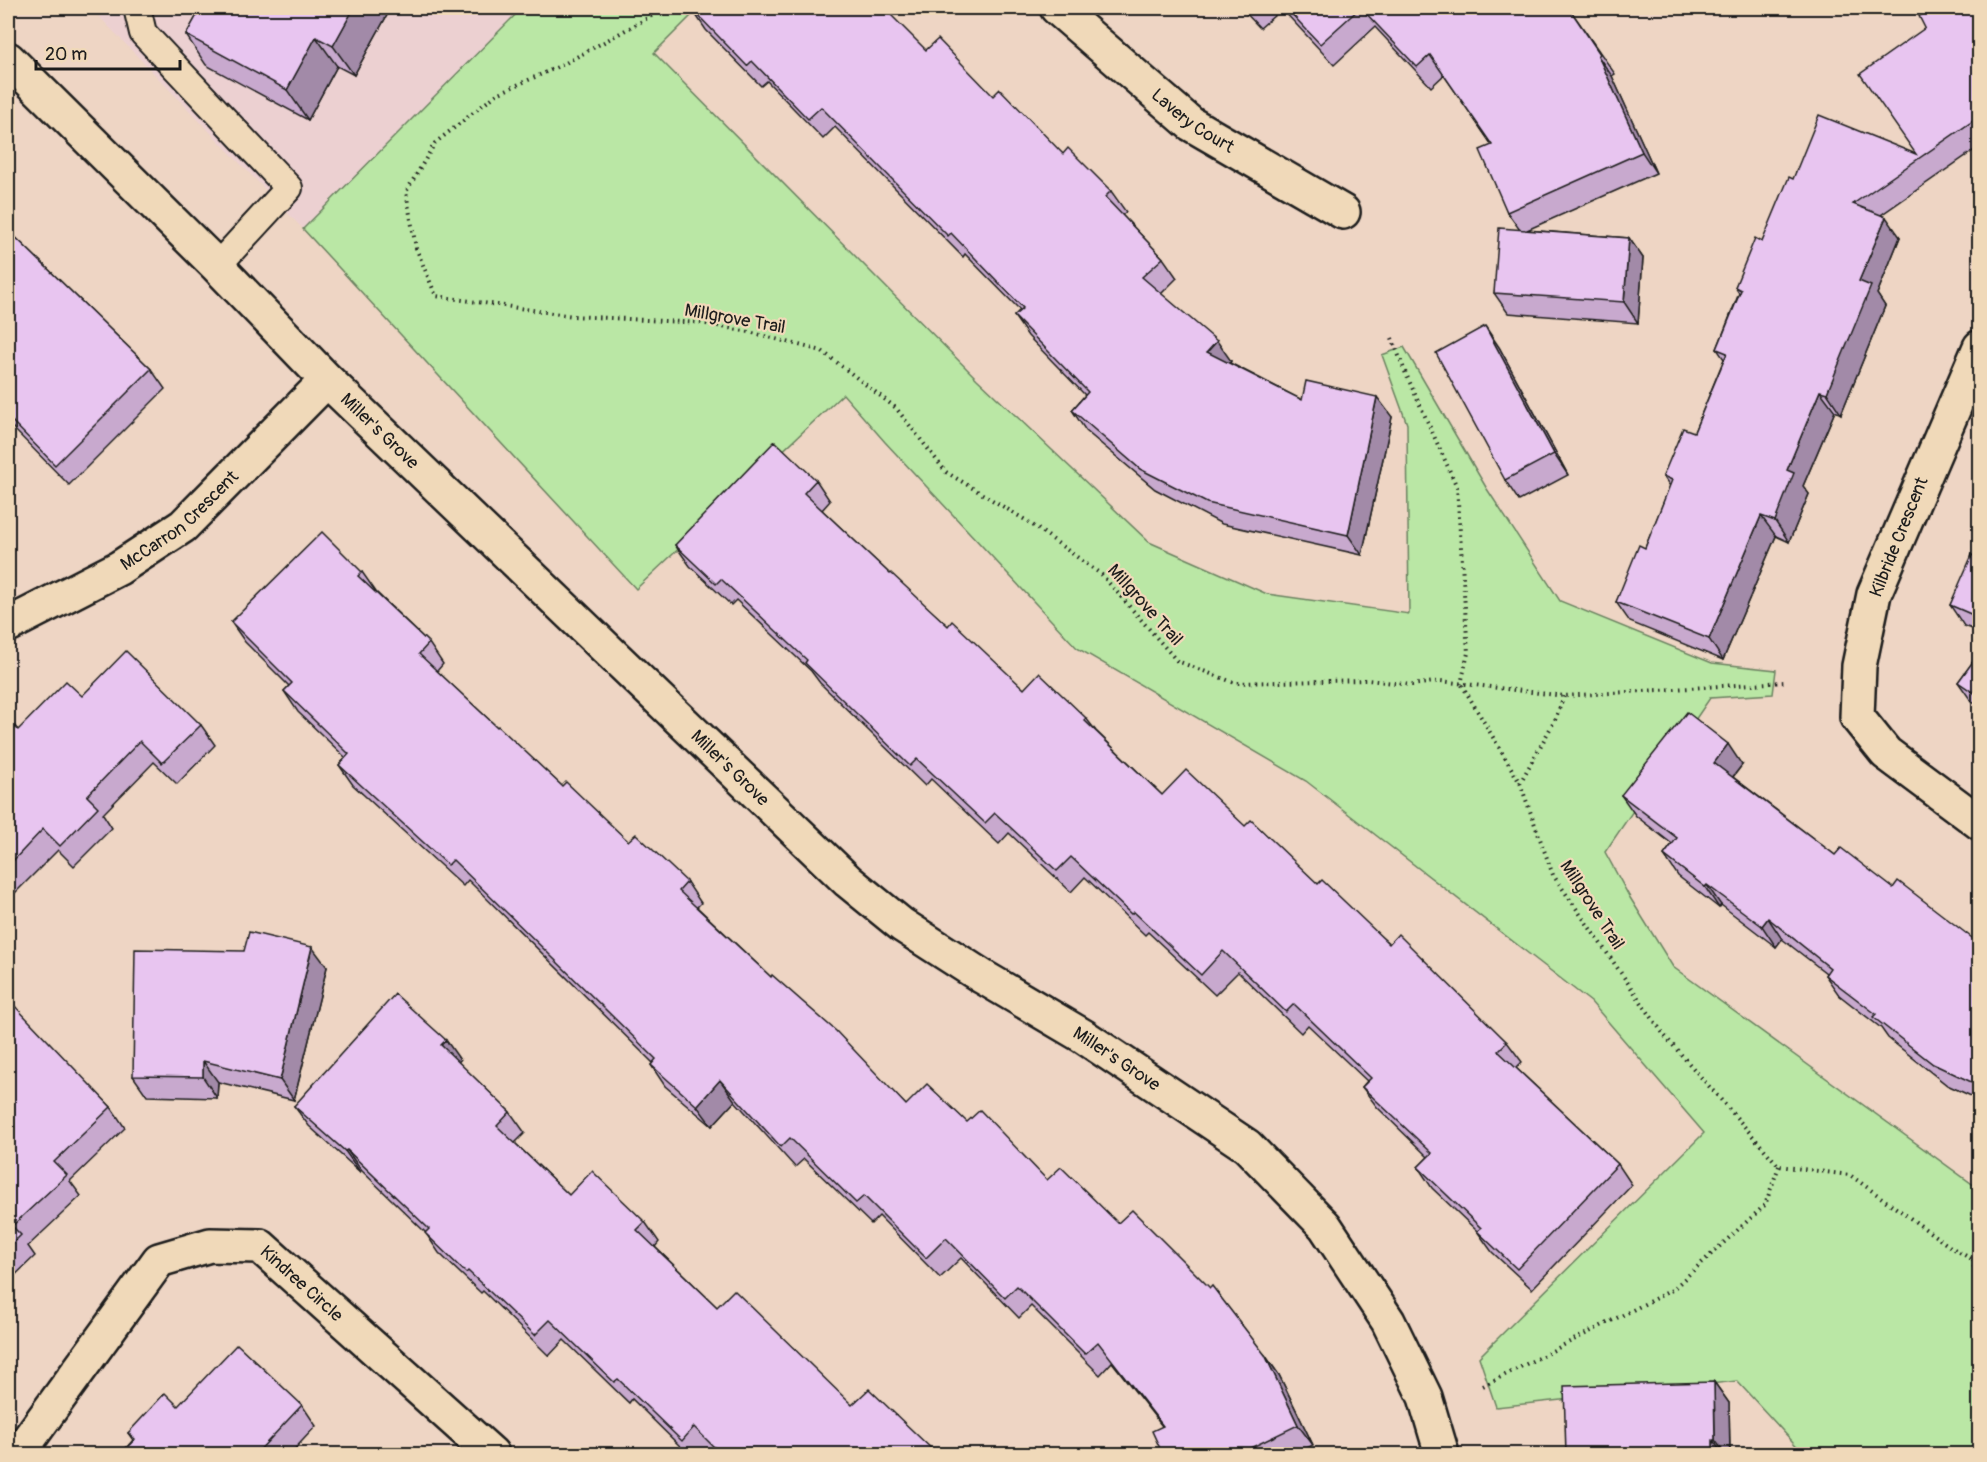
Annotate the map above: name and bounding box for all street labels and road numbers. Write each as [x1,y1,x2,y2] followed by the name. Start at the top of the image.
[1147,83,1239,159] street label: Lavery Court
[683,299,787,339] street label: Millgrove Trail
[336,388,424,474] street label: Miller's Grove
[116,465,244,576] street label: McCarron Crescent
[1864,473,1934,600] street label: Kilbride Crescent
[1102,559,1188,651] street label: Millgrove Trail
[686,725,774,811] street label: Miller's Grove
[1555,856,1629,954] street label: Millgrove Trail
[1069,1021,1165,1096] street label: Miller's Grove
[255,1240,348,1327] street label: Kindree Circle

